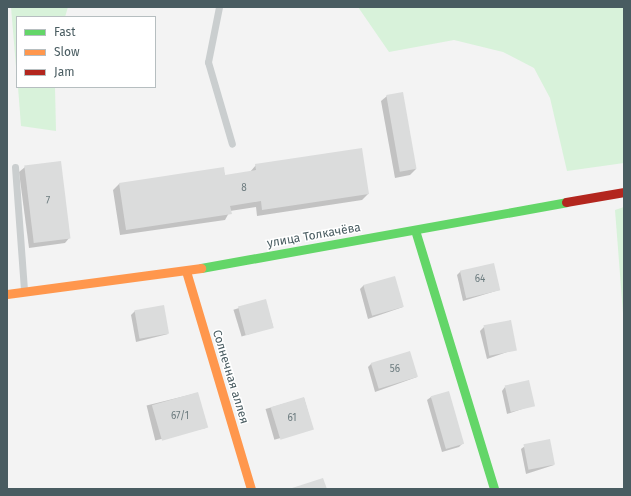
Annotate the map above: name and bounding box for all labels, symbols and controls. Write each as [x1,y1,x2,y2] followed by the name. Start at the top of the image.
[16,16,156,88] legend
[54,25,76,39] text: Fast
[54,45,80,59] text: Slow
[54,65,74,79] text: Jam
[241,183,247,195] house number: 8
[46,196,50,208] house number: 7
[266,221,362,251] street label: улица Толкачёва
[475,274,485,286] house number: 64
[209,328,251,426] street label: Солнечная аллея
[390,364,400,376] house number: 56
[171,411,189,423] house number: 67/1
[287,413,297,425] house number: 61

